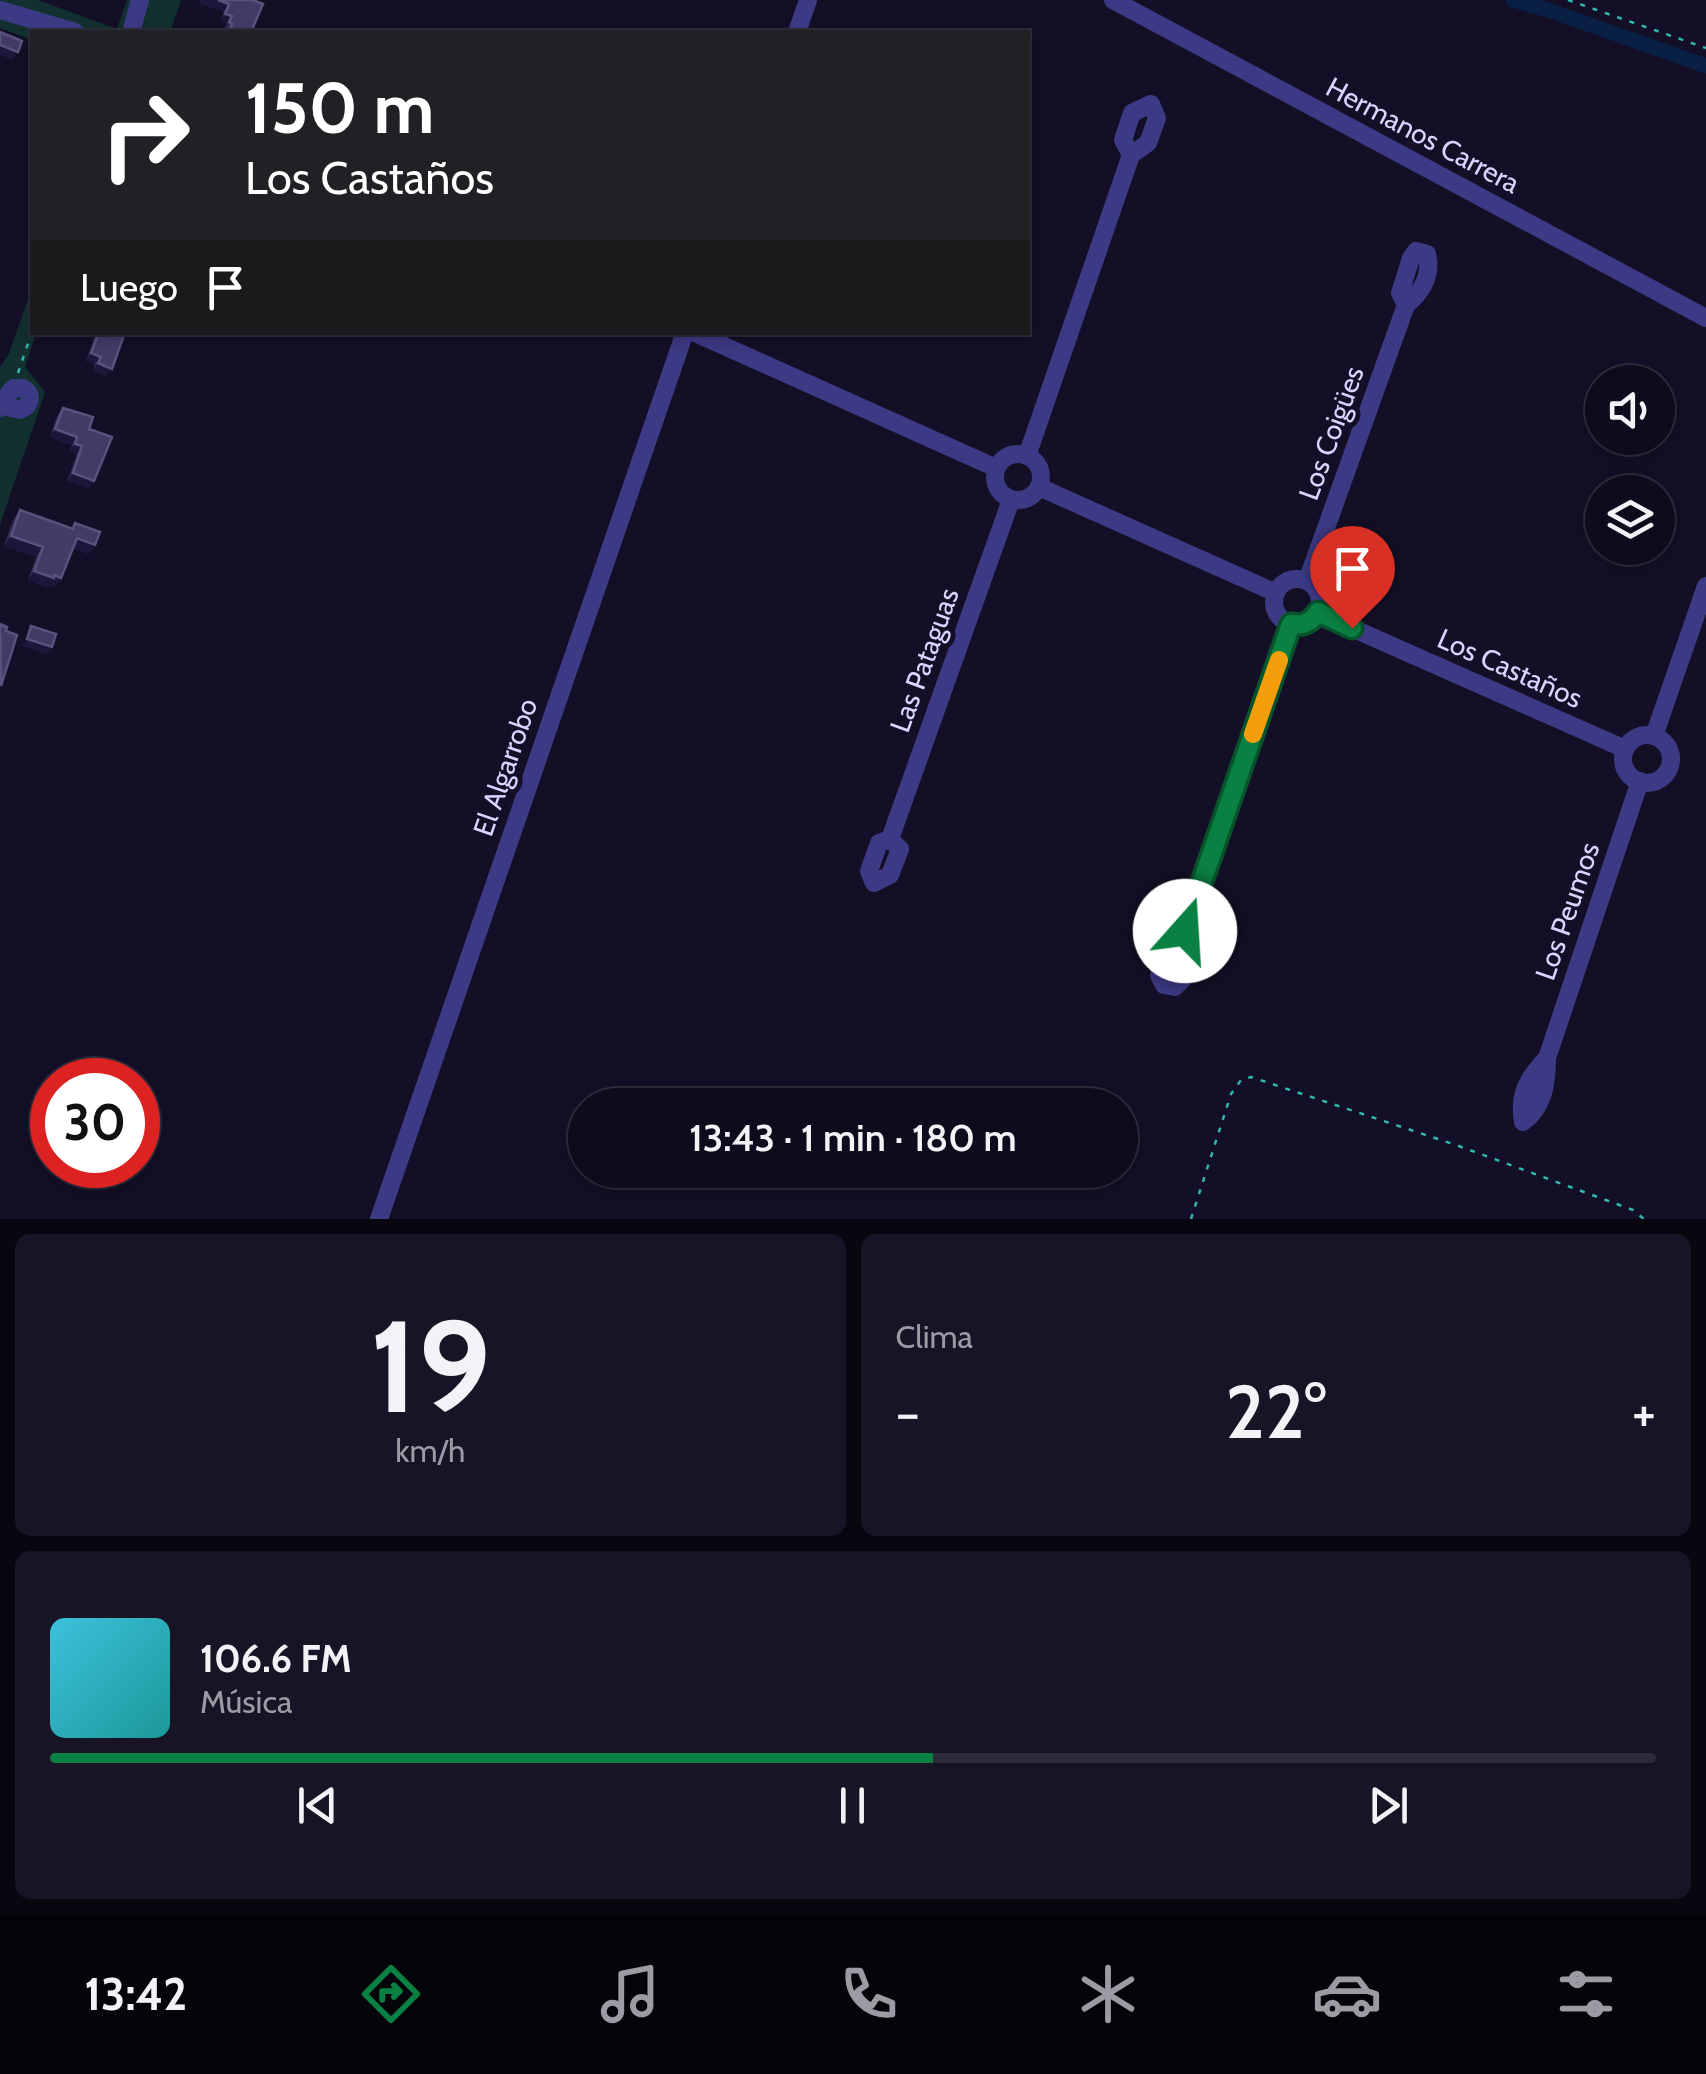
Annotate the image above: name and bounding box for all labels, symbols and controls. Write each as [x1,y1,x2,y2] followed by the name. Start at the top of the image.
[245,65,434,151] text: 150 m
[80,70,210,200] icon: right
[1321,70,1526,200] street label: Hermanos Carrera
[245,151,494,205] text: Los Castaños
[198,260,253,315] icon: arrive
[80,264,178,311] text: Luego
[1291,362,1371,504] street label: Los Coigües
[1585,365,1675,565] map controls
[1585,365,1675,455] button: sound
[1585,475,1675,565] button: layers
[1310,526,1395,629] pin
[1325,541,1380,596] icon: arrive
[882,583,966,737] street label: Las Pataguas
[1432,621,1588,715] street label: Los Castaños
[466,694,544,840] street label: El Algarrobo
[1528,838,1606,984] street label: Los Peumos
[1133,879,1237,983] position arrow
[30,1058,160,1188] speed limit sign: 30
[689,1114,1017,1161] text: 13:43 · 1 min · 180 m
[370,1287,491,1445] text: 19
[896,1317,973,1356] text: Clima
[1225,1366,1326,1457] text: 22°
[896,1379,920,1446] text: −
[1632,1379,1656,1446] text: +
[395,1431,465,1470] text: km/h
[200,1635,352,1682] text: 106.6 FM
[200,1682,292,1721] text: Música
[290,1778,345,1833] icon: previous
[825,1778,880,1833] icon: pause
[1361,1778,1416,1833] icon: next
[356,1959,426,2029] icon: directions
[595,1959,665,2029] icon: music
[834,1959,904,2029] icon: phone
[1073,1959,1143,2029] icon: climate
[1312,1959,1382,2029] icon: car
[1551,1959,1621,2029] icon: filters
[85,1967,187,2021] text: 13:42

